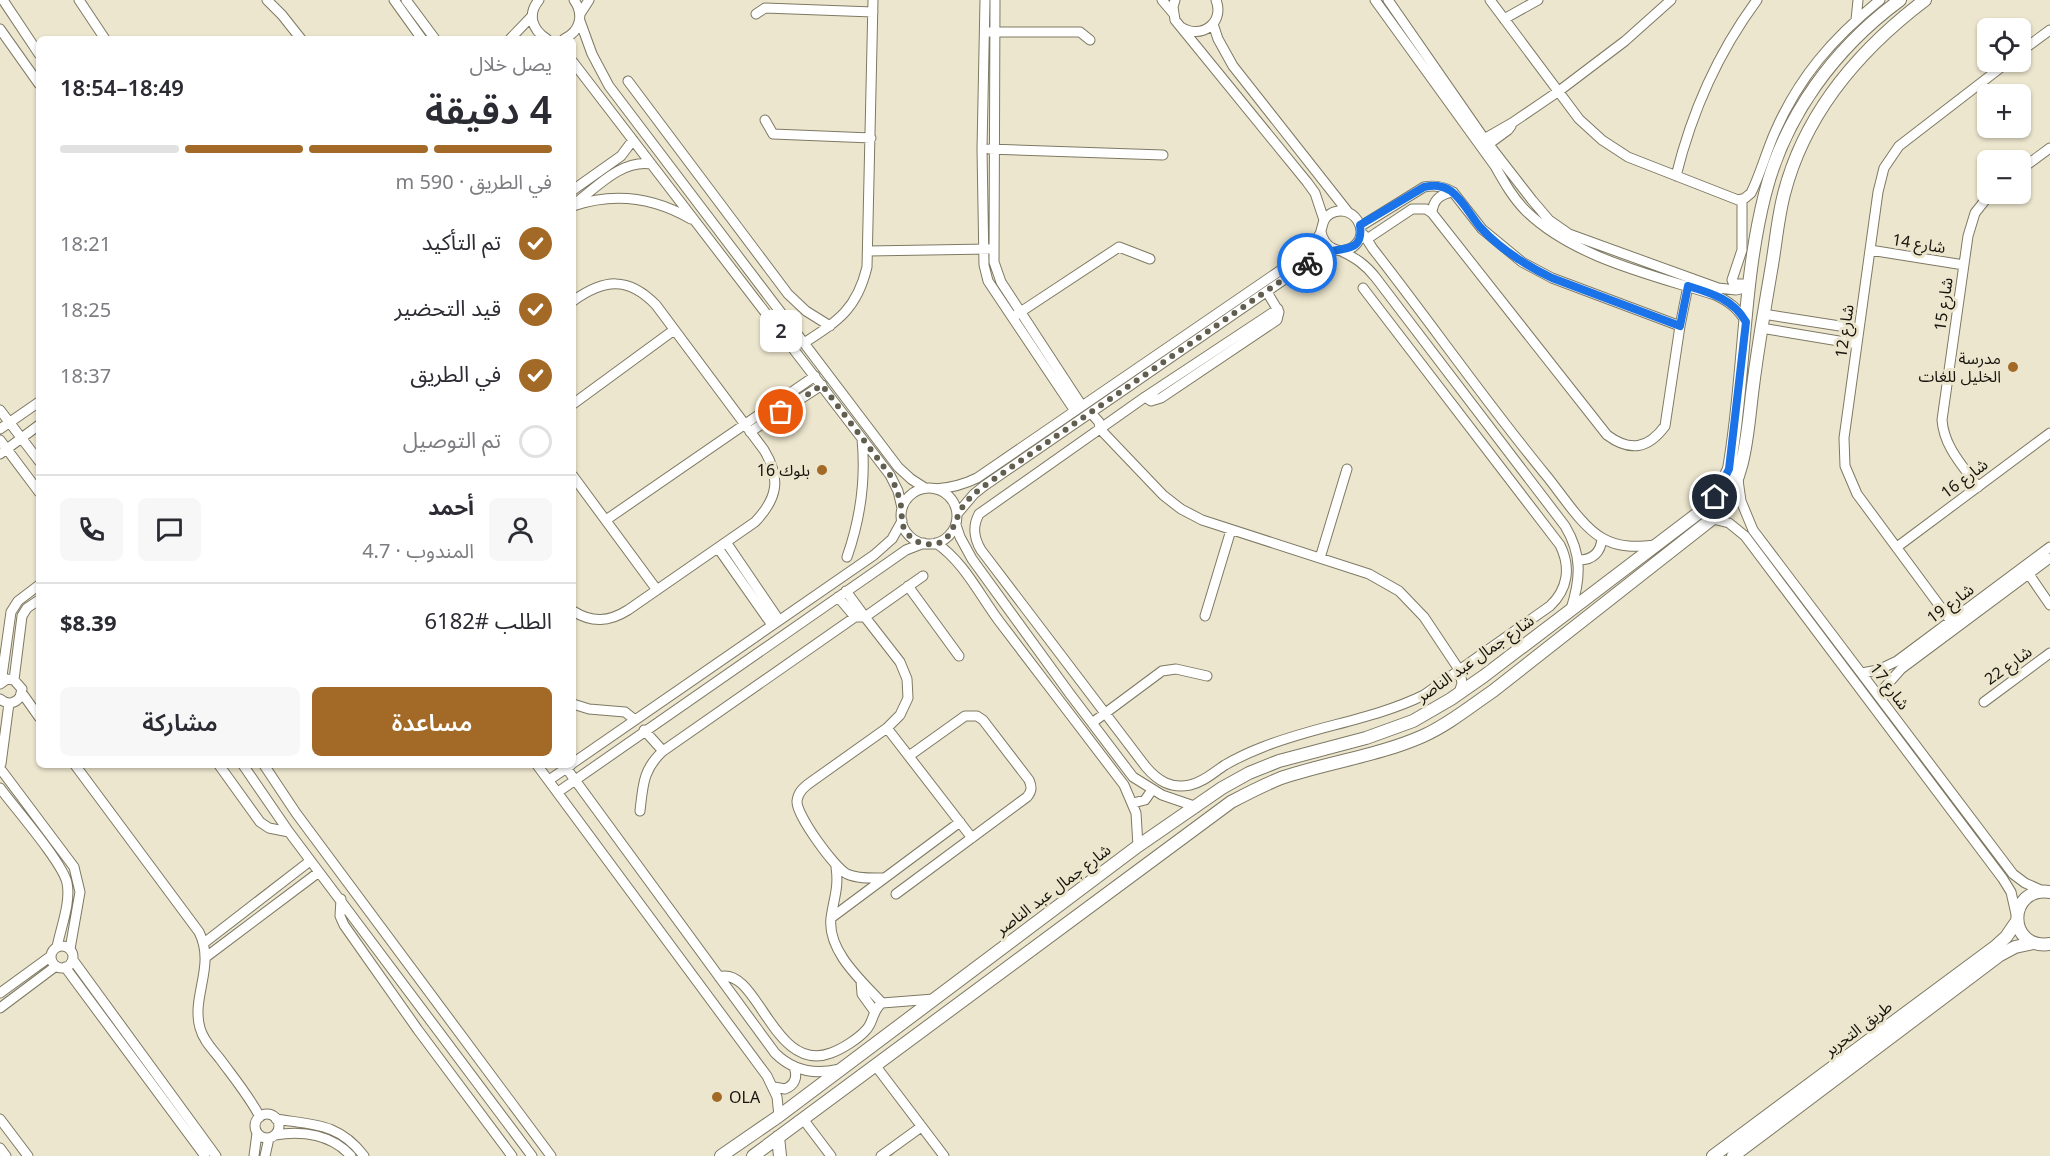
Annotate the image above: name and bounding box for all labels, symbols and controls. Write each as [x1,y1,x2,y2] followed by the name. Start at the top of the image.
[1977,18,2031,204] map controls
[1977,18,2031,72] button: locate
[470,50,552,77] text: يصل خلال
[60,72,184,102] text: 18:49–18:54
[425,82,552,135] text: 4 دقيقة
[1977,84,2031,138] button: +
[1977,150,2031,204] button: −
[396,168,552,195] text: في الطريق · 590 m
[422,226,501,256] text: تم التأكيد
[519,227,552,260] icon: check
[1890,228,1947,260] street label: شارع 14
[60,230,111,257] text: 18:21
[1277,233,1337,293] courier
[1291,247,1324,280] icon: bike
[1928,276,1960,332] street label: شارع 15
[395,292,501,322] text: قيد التحضير
[519,293,552,326] icon: check
[60,296,111,323] text: 18:25
[1829,303,1861,359] street label: شارع 12
[760,310,802,352] callout: 2
[775,317,787,344] text: 2
[1918,347,2001,387] place label: مدرسة الخليل للغات
[410,358,501,388] text: في الطريق
[519,359,552,392] icon: check
[2006,360,2020,374] marker: مدرسة الخليل للغات
[60,362,111,389] text: 18:37
[755,386,806,437] pin
[764,395,797,428] icon: bag
[403,424,501,454] text: تم التوصيل
[1936,453,1993,505] street label: شارع 16
[757,459,810,481] place label: بلوك 16
[815,463,829,477] marker: بلوك 16
[1689,471,1740,522] pin
[1698,480,1731,513] icon: home
[428,491,474,521] text: أحمد
[60,498,123,561] button: phone
[138,498,201,561] button: chat
[489,498,552,561] button: person
[362,537,474,564] text: المندوب · 4.7
[1922,578,1979,630] street label: شارع 19
[425,605,552,635] text: الطلب #6182
[60,607,117,637] text: $8.39
[1411,609,1539,709] street label: شارع جمال عبد الناصر
[1980,640,2037,691] street label: شارع 22
[1863,658,1915,715] street label: شارع 17
[60,687,300,756] button: مشاركة
[312,687,552,756] button: مساعدة
[990,838,1116,942] street label: شارع جمال عبد الناصر
[1819,995,1897,1061] street label: طريق التحرير
[729,1086,761,1108] place label: OLA
[710,1090,724,1104] marker: OLA

